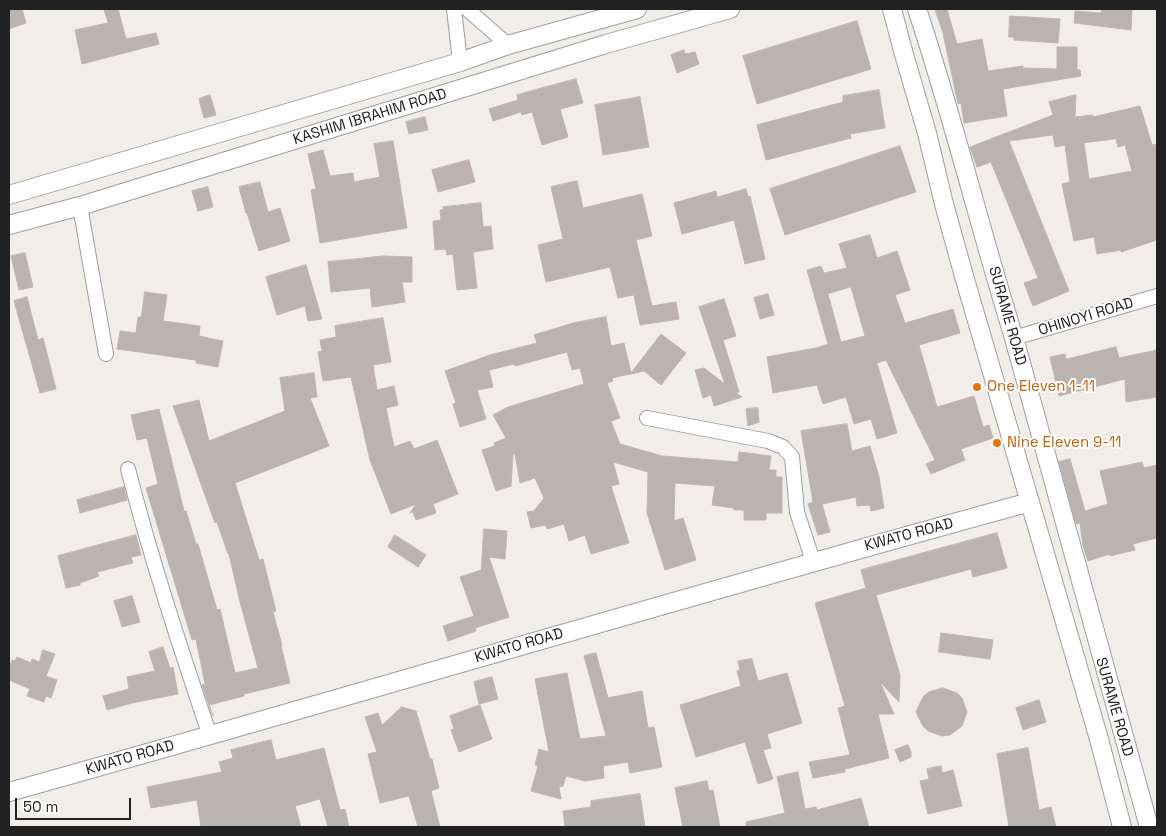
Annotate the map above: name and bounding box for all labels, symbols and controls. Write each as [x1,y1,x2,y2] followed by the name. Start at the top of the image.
[291,85,449,149] street label: KASHIM IBRAHIM ROAD
[984,264,1030,368] street label: SURAME ROAD
[1036,294,1136,340] street label: OHINOYI ROAD
[987,378,1095,396] place label: One Eleven 1-11
[971,381,983,393] marker: One Eleven 1-11
[1007,434,1122,452] place label: Nine Eleven 9-11
[991,437,1003,449] marker: Nine Eleven 9-11
[863,515,955,555] street label: KWATO ROAD
[473,625,565,667] street label: KWATO ROAD
[1091,655,1137,759] street label: SURAME ROAD
[84,737,176,779] street label: KWATO ROAD
[18,788,134,820] scale bar
[23,797,58,816] text: 50 m

